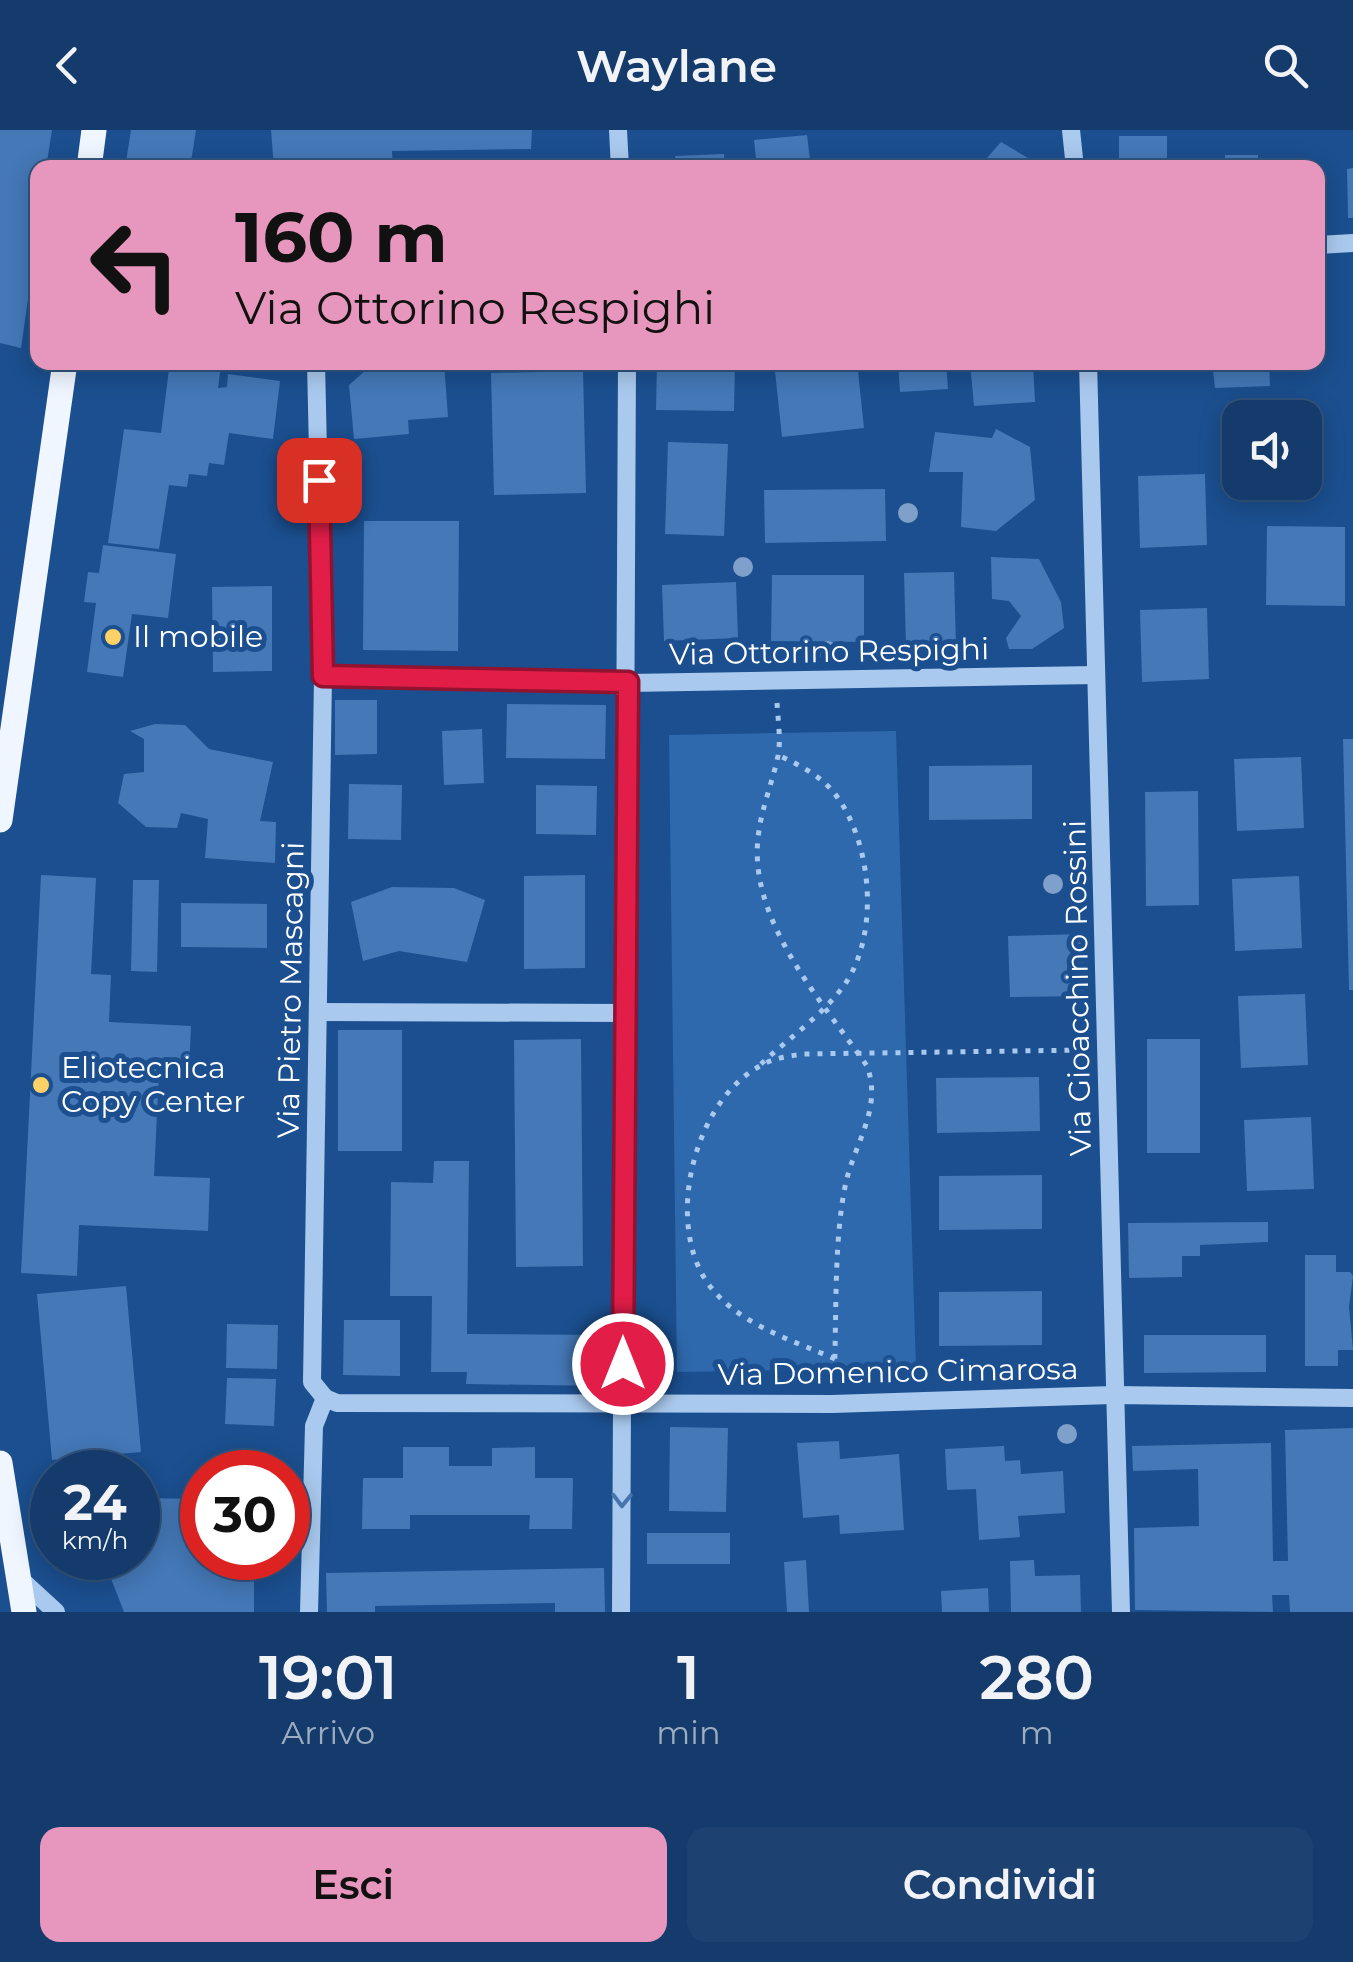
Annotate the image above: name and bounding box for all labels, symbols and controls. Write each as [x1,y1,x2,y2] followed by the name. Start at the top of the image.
[40,38,95,93] icon: back
[576,38,777,93] text: Waylane
[1258,38,1313,93] icon: search
[235,194,448,280] text: 160 m
[70,200,200,330] icon: left
[235,280,715,335] text: Via Ottorino Respighi
[1222,400,1322,500] map controls
[1222,400,1322,500] button: sound
[277,438,362,523] pin
[292,453,347,508] icon: arrive
[133,618,263,655] place label: Il mobile
[102,626,124,648] marker: Il mobile
[669,630,989,673] street label: Via Ottorino Respighi
[1056,819,1099,1157] street label: Via Gioacchino Rossini
[269,841,312,1139] street label: Via Pietro Mascagni
[61,1049,245,1120] place label: Eliotecnica Copy Center
[30,1074,52,1096] marker: Eliotecnica Copy Center
[571,1312,675,1416] position arrow
[717,1350,1079,1393] street label: Via Domenico Cimarosa
[180,1450,310,1580] speed limit sign: 30
[63,1472,127,1533] text: 24
[612,1493,633,1509] one-way arrow
[62,1525,128,1555] text: km/h
[259,1641,397,1714] text: 19:01
[677,1641,700,1714] text: 1
[980,1641,1094,1714] text: 280
[281,1713,375,1752] text: Arrivo
[656,1713,721,1752] text: min
[1020,1713,1054,1752] text: m
[40,1827,667,1942] button: Esci
[687,1827,1313,1942] button: Condividi

